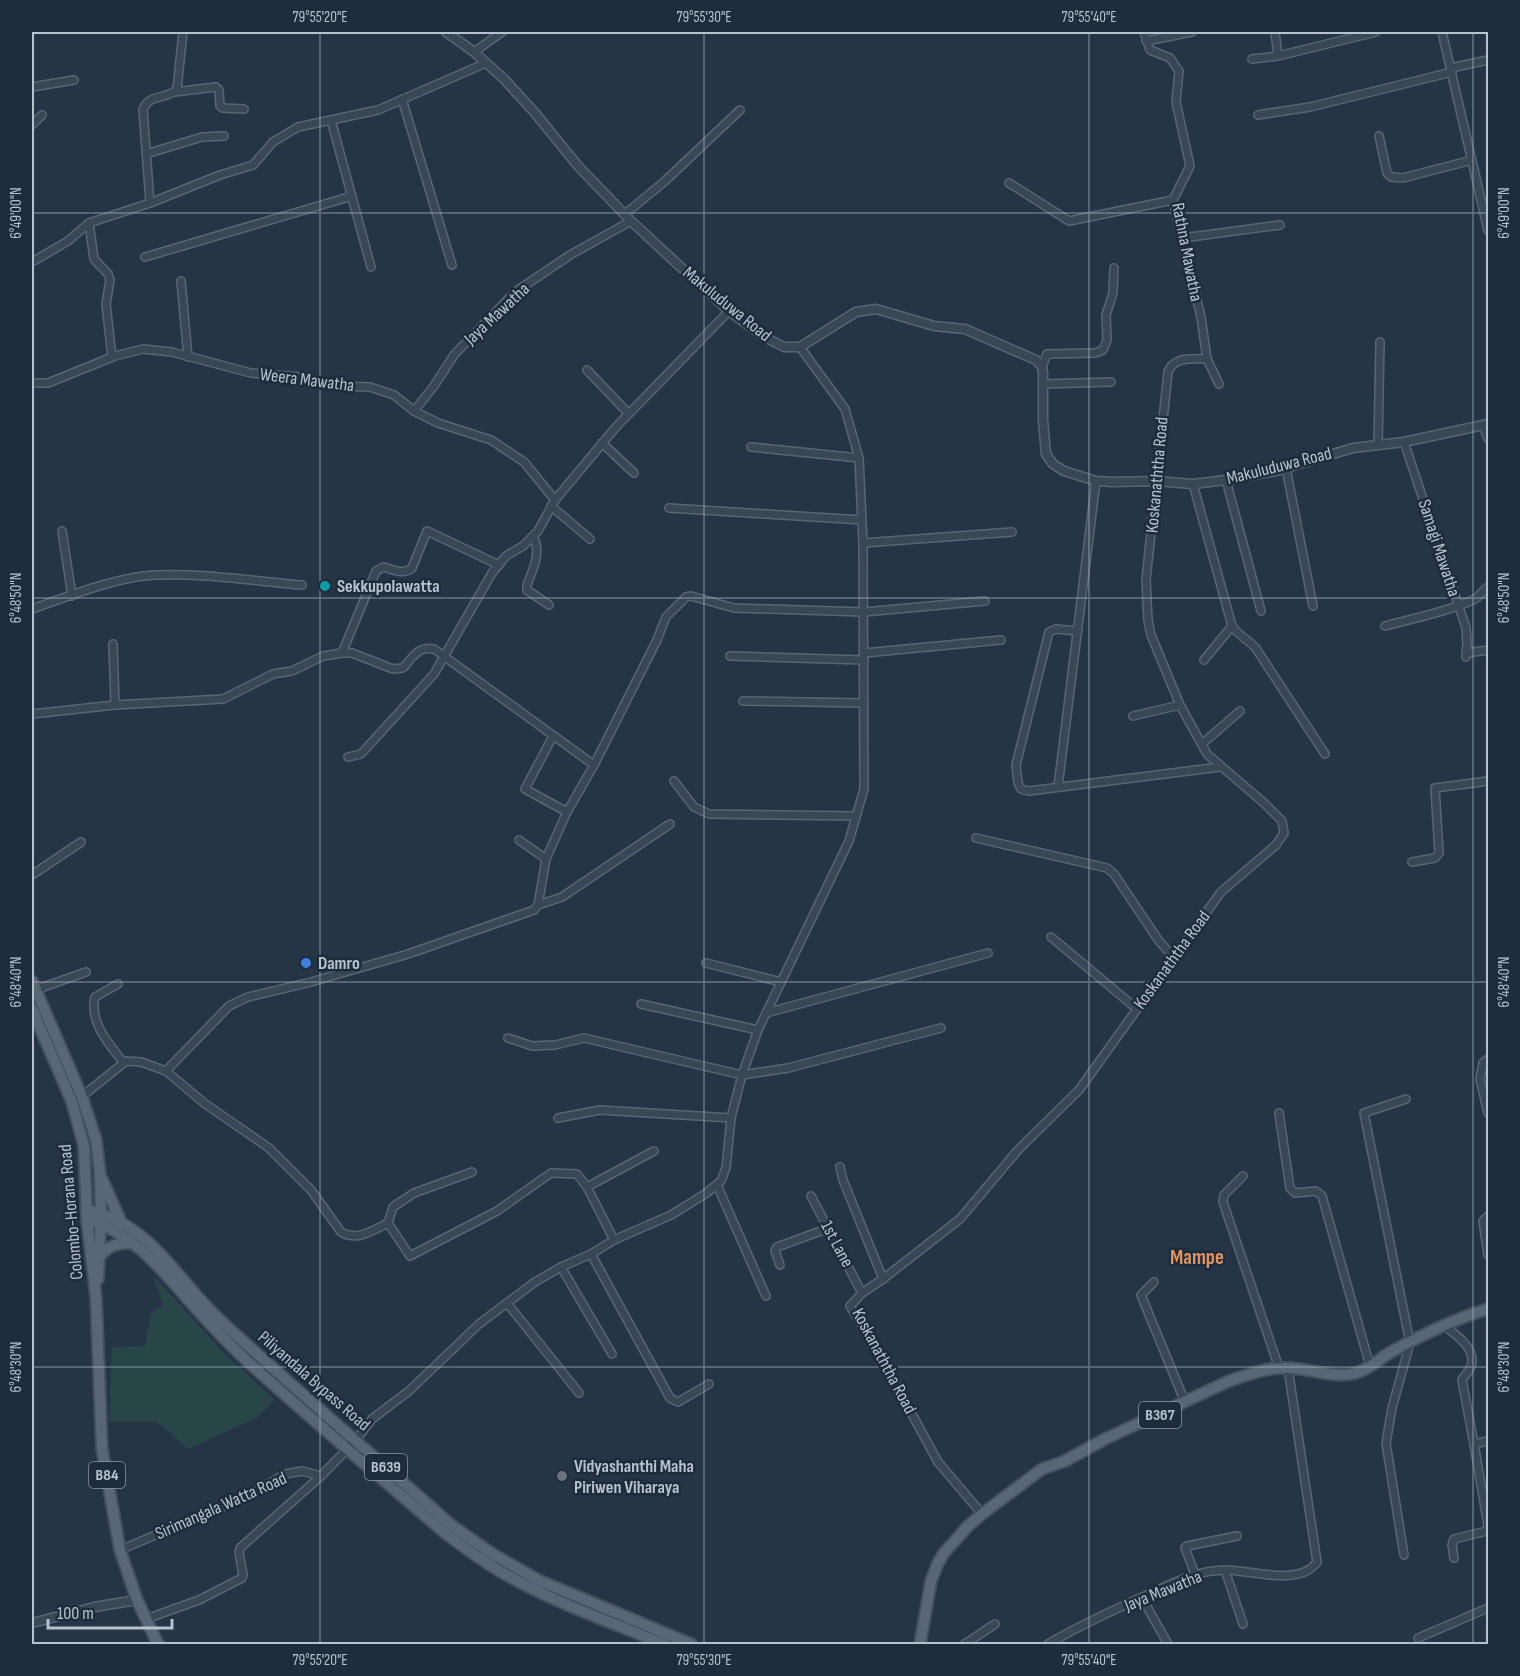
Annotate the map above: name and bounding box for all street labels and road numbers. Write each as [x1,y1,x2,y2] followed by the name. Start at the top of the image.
[1167,201,1207,303] street label: Rathna Mawatha
[679,262,775,346] street label: Makuluduwa Road
[459,279,534,350] street label: Jaya Mawatha
[259,364,355,396] street label: Weera Mawatha
[1141,416,1173,534] street label: Koskanaththa Road
[1224,443,1334,489] street label: Makuluduwa Road
[1413,497,1465,599] street label: Samagi Mawatha
[1129,907,1215,1013] street label: Koskanaththa Road
[55,1143,87,1281] street label: Colombo-Horana Road
[816,1217,858,1271] street label: 1st Lane
[847,1305,921,1417] street label: Koskanaththa Road
[254,1327,374,1435] street label: Piliyandala Bypass Road
[1139,1402,1181,1428] road number: B367
[365,1454,407,1480] road number: B639
[89,1462,125,1488] road number: B84
[152,1468,290,1544] street label: Sirimangala Watta Road
[1120,1566,1205,1616] street label: Jaya Mawatha

